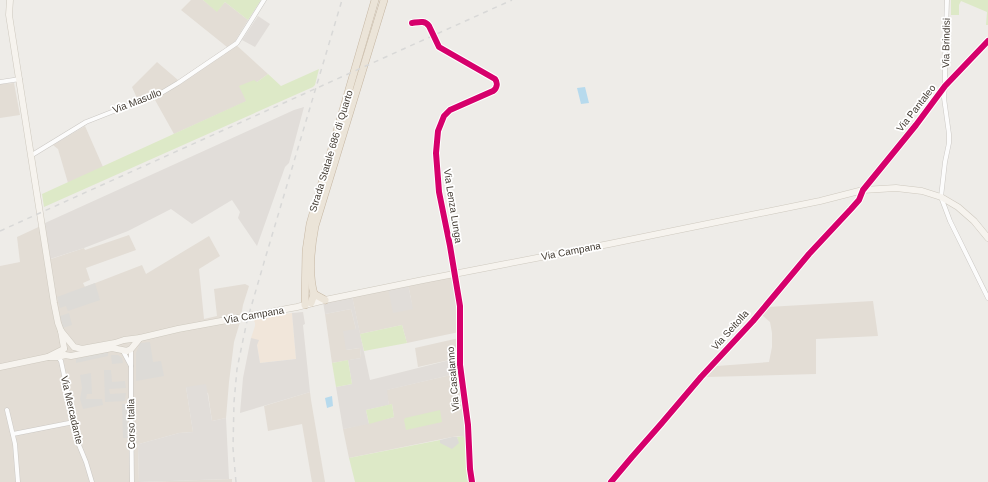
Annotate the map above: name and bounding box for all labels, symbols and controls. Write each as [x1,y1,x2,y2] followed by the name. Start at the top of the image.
[940,18,952,68] street label: Via Brindisi
[894,82,938,134] street label: Via Pantaleo
[111,86,163,115] street label: Via Masullo
[307,88,355,213] street label: Strada Statale 686 di Quarto
[442,168,464,244] street label: Via Lenza Lunga
[540,240,602,262] street label: Via Campana
[223,304,285,326] street label: Via Campana
[709,307,751,352] street label: Via Seitolla
[445,346,461,412] street label: Via Casalanno
[59,375,85,446] street label: Via Mercadante
[125,398,137,449] street label: Corso Italia

